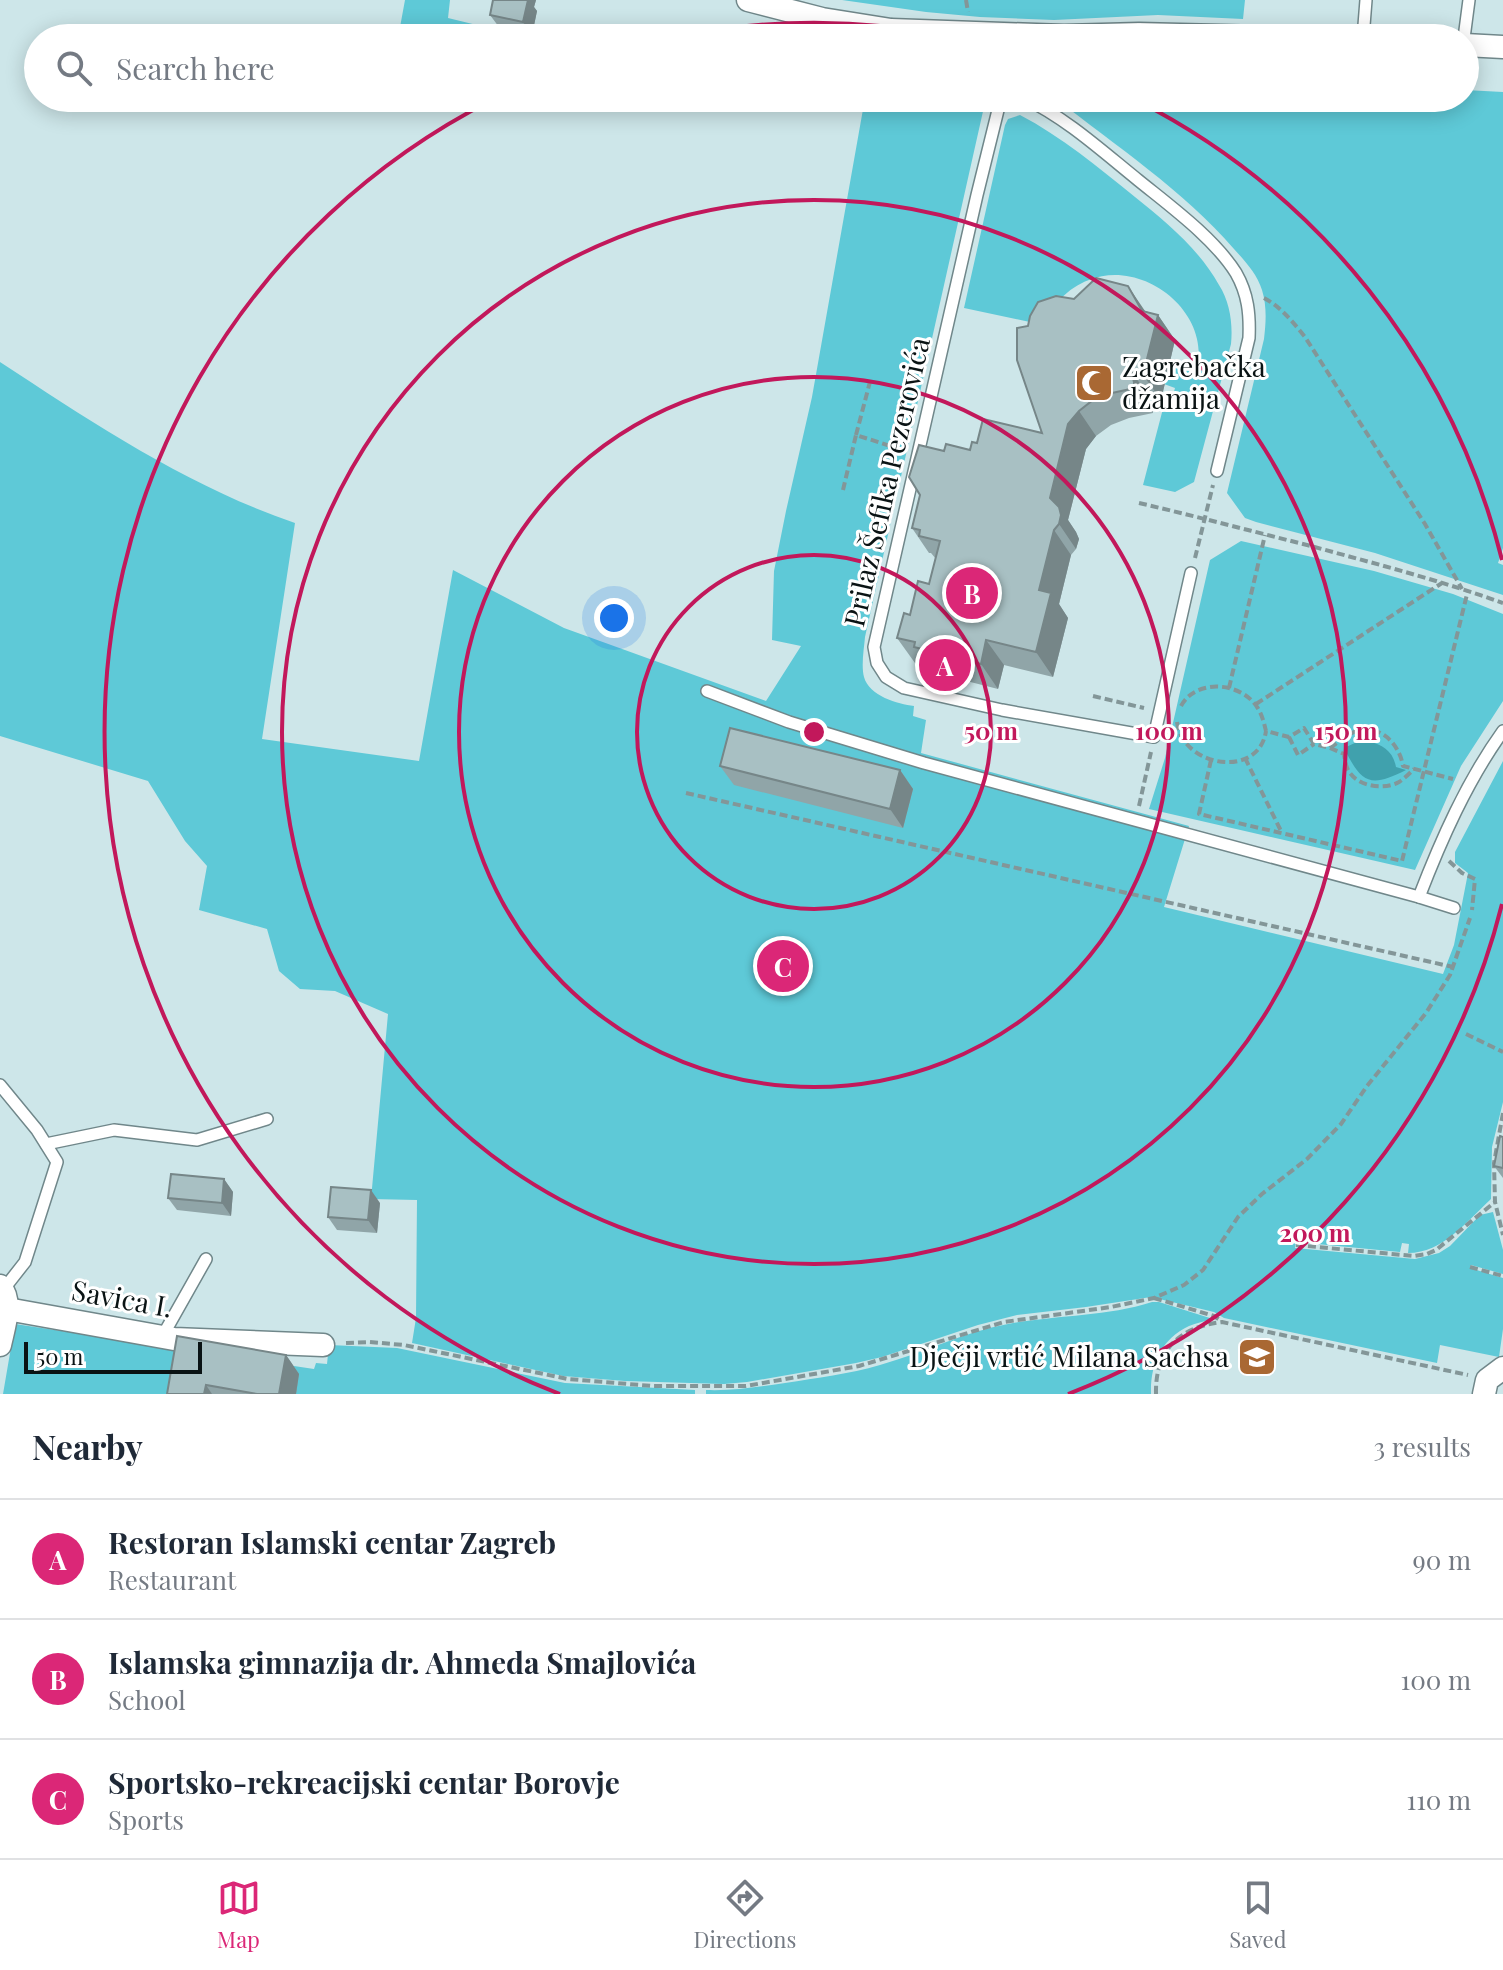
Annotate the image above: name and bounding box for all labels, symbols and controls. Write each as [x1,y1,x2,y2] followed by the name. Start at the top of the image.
[24,24,1479,112] search box
[52,46,96,90] icon: search
[116,48,275,88] text: Search here
[834,333,937,630] street label: Prilaz Šefika Pezerovića
[1122,347,1266,416] place label: Zagrebačka džamija
[1073,362,1115,404] mosque icon: Zagrebačka džamija
[946,563,998,623] pin: B
[594,598,634,638] your location
[919,635,971,695] pin: A
[964,714,1018,746] text: 50 m
[1135,714,1203,746] text: 100 m
[1315,714,1378,746] text: 150 m
[800,718,828,746] centre of rings
[757,936,809,996] pin: C
[1280,1216,1351,1248] text: 200 m
[69,1270,175,1325] street label: Savica I.
[1236,1336,1278,1378] school or university icon: Dječji vrtić Milana Sachsa
[909,1337,1229,1374] place label: Dječji vrtić Milana Sachsa
[24,1338,202,1374] scale bar
[36,1341,83,1371] text: 50 m
[32,1423,143,1469] text: Nearby
[1374,1429,1471,1464] text: 3 results
[108,1522,556,1562] text: Restoran Islamski centar Zagreb
[49,1542,67,1577] text: A
[1413,1542,1471,1577] text: 90 m
[108,1562,236,1597] text: Restaurant
[108,1642,696,1682] text: Islamska gimnazija dr. Ahmeda Smajlovića
[49,1662,67,1697] text: B
[1401,1662,1471,1697] text: 100 m
[108,1682,186,1717] text: School
[108,1762,620,1802] text: Sportsko-rekreacijski centar Borovje
[49,1782,67,1817] text: C
[1407,1782,1471,1817] text: 110 m
[108,1802,184,1837] text: Sports
[217,1876,261,1954] tab: Map
[694,1876,796,1954] tab: Directions
[1229,1876,1287,1954] tab: Saved

